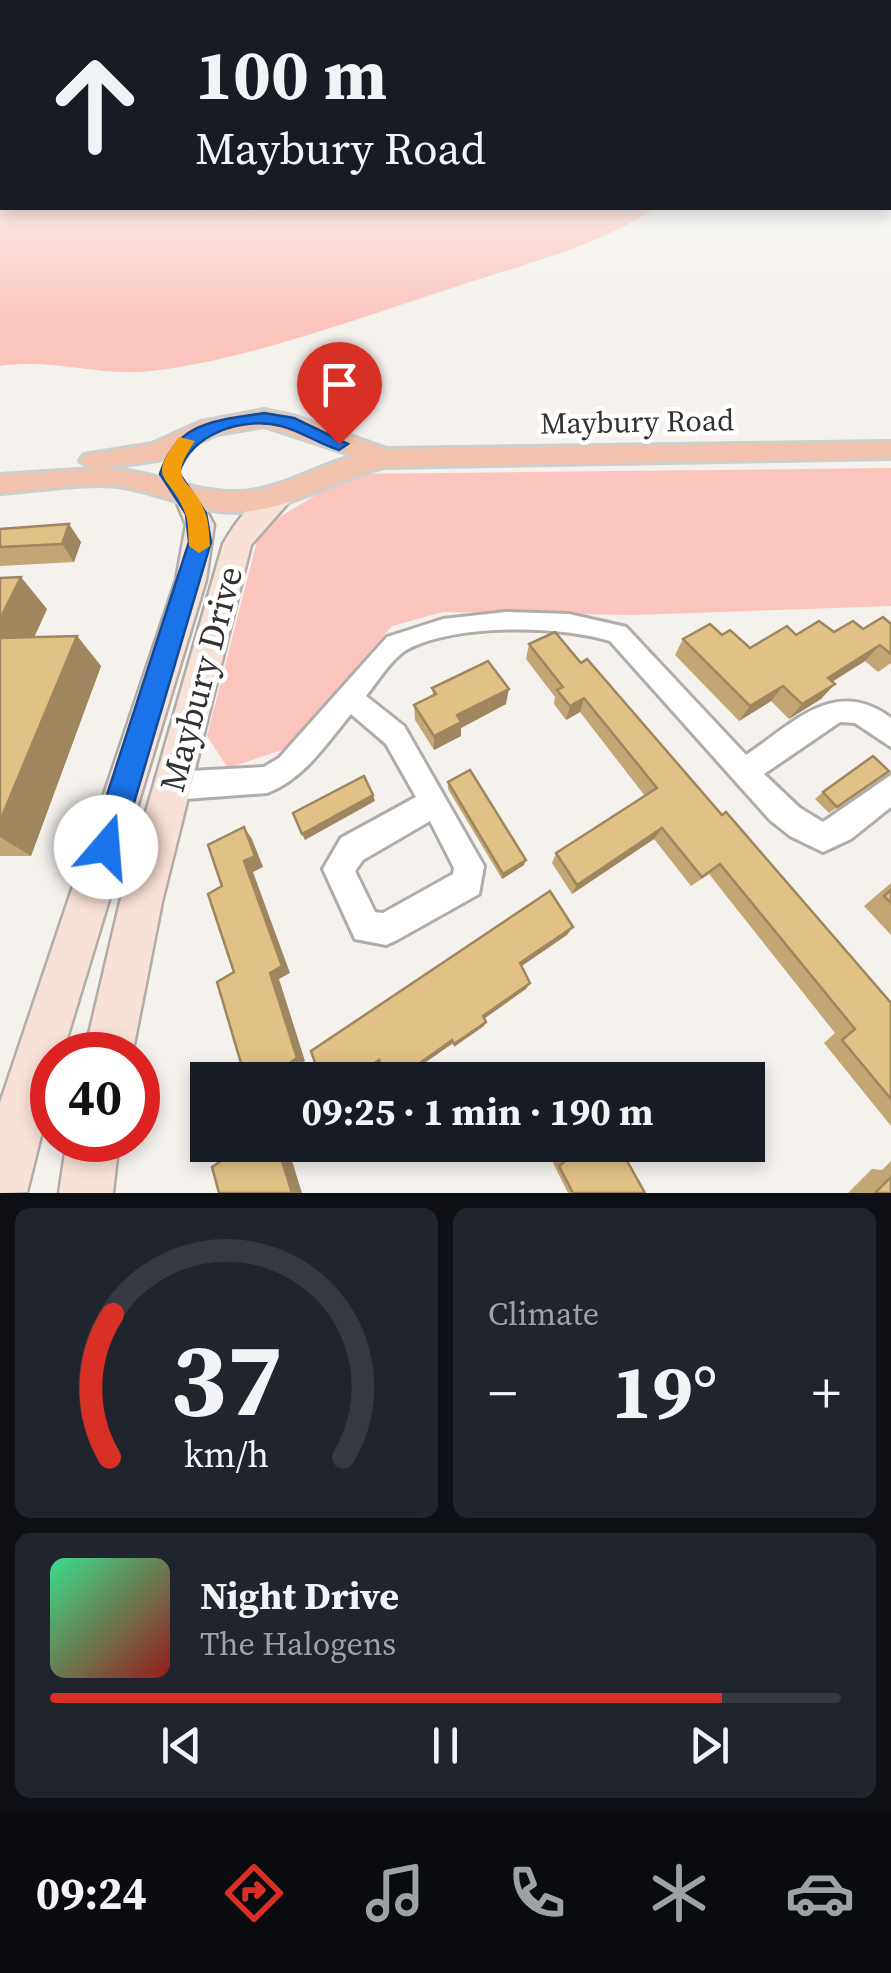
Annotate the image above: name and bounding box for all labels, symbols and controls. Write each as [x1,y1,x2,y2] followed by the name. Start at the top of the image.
[195,26,387,122] text: 100 m
[30,40,160,170] icon: ahead
[195,117,486,179] text: Maybury Road
[297,342,382,445] pin
[312,357,367,412] icon: arrive
[540,399,734,444] street label: Maybury Road
[148,561,254,797] street label: Maybury Drive
[54,795,158,899] position arrow
[30,1032,160,1162] speed limit sign: 40
[301,1086,654,1138] text: 09:25 · 1 min · 190 m
[488,1292,599,1336] text: Climate
[170,1307,283,1450] text: 37
[612,1340,717,1443] text: 19°
[488,1355,517,1430] text: −
[812,1355,841,1430] text: +
[184,1430,269,1479] text: km/h
[200,1570,399,1622] text: Night Drive
[200,1622,396,1666] text: The Halogens
[154,1718,209,1773] icon: previous
[418,1718,473,1773] icon: pause
[682,1718,737,1773] icon: next
[219,1858,289,1928] icon: directions
[360,1858,430,1928] icon: music
[502,1858,572,1928] icon: phone
[644,1858,714,1928] icon: climate
[785,1858,855,1928] icon: car
[36,1862,147,1924] text: 09:24

